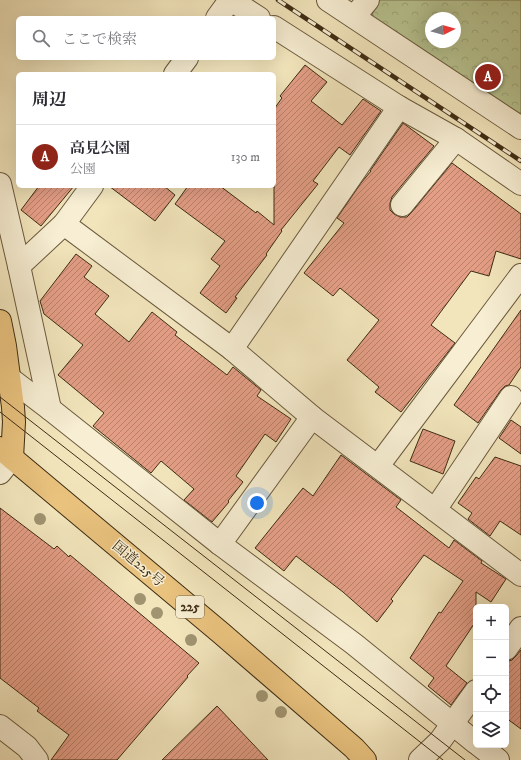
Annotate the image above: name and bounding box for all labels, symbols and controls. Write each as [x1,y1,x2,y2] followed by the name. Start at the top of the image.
[425,12,461,48] north arrow
[16,16,276,60] search box
[30,27,52,49] icon: search
[62,30,137,49] text: ここで検索
[475,62,501,92] pin: A
[32,89,66,111] text: 周辺
[70,139,130,158] text: 高見公園
[41,149,49,165] text: A
[231,149,260,165] text: 130 m
[70,161,96,177] text: 公園
[247,493,267,513] your location
[108,537,168,591] street label: 国道225号
[176,596,204,618] road number: 225
[473,604,509,748] map controls
[473,604,509,640] button: +
[473,640,509,676] button: −
[473,676,509,712] button: locate
[473,712,509,748] button: layers

